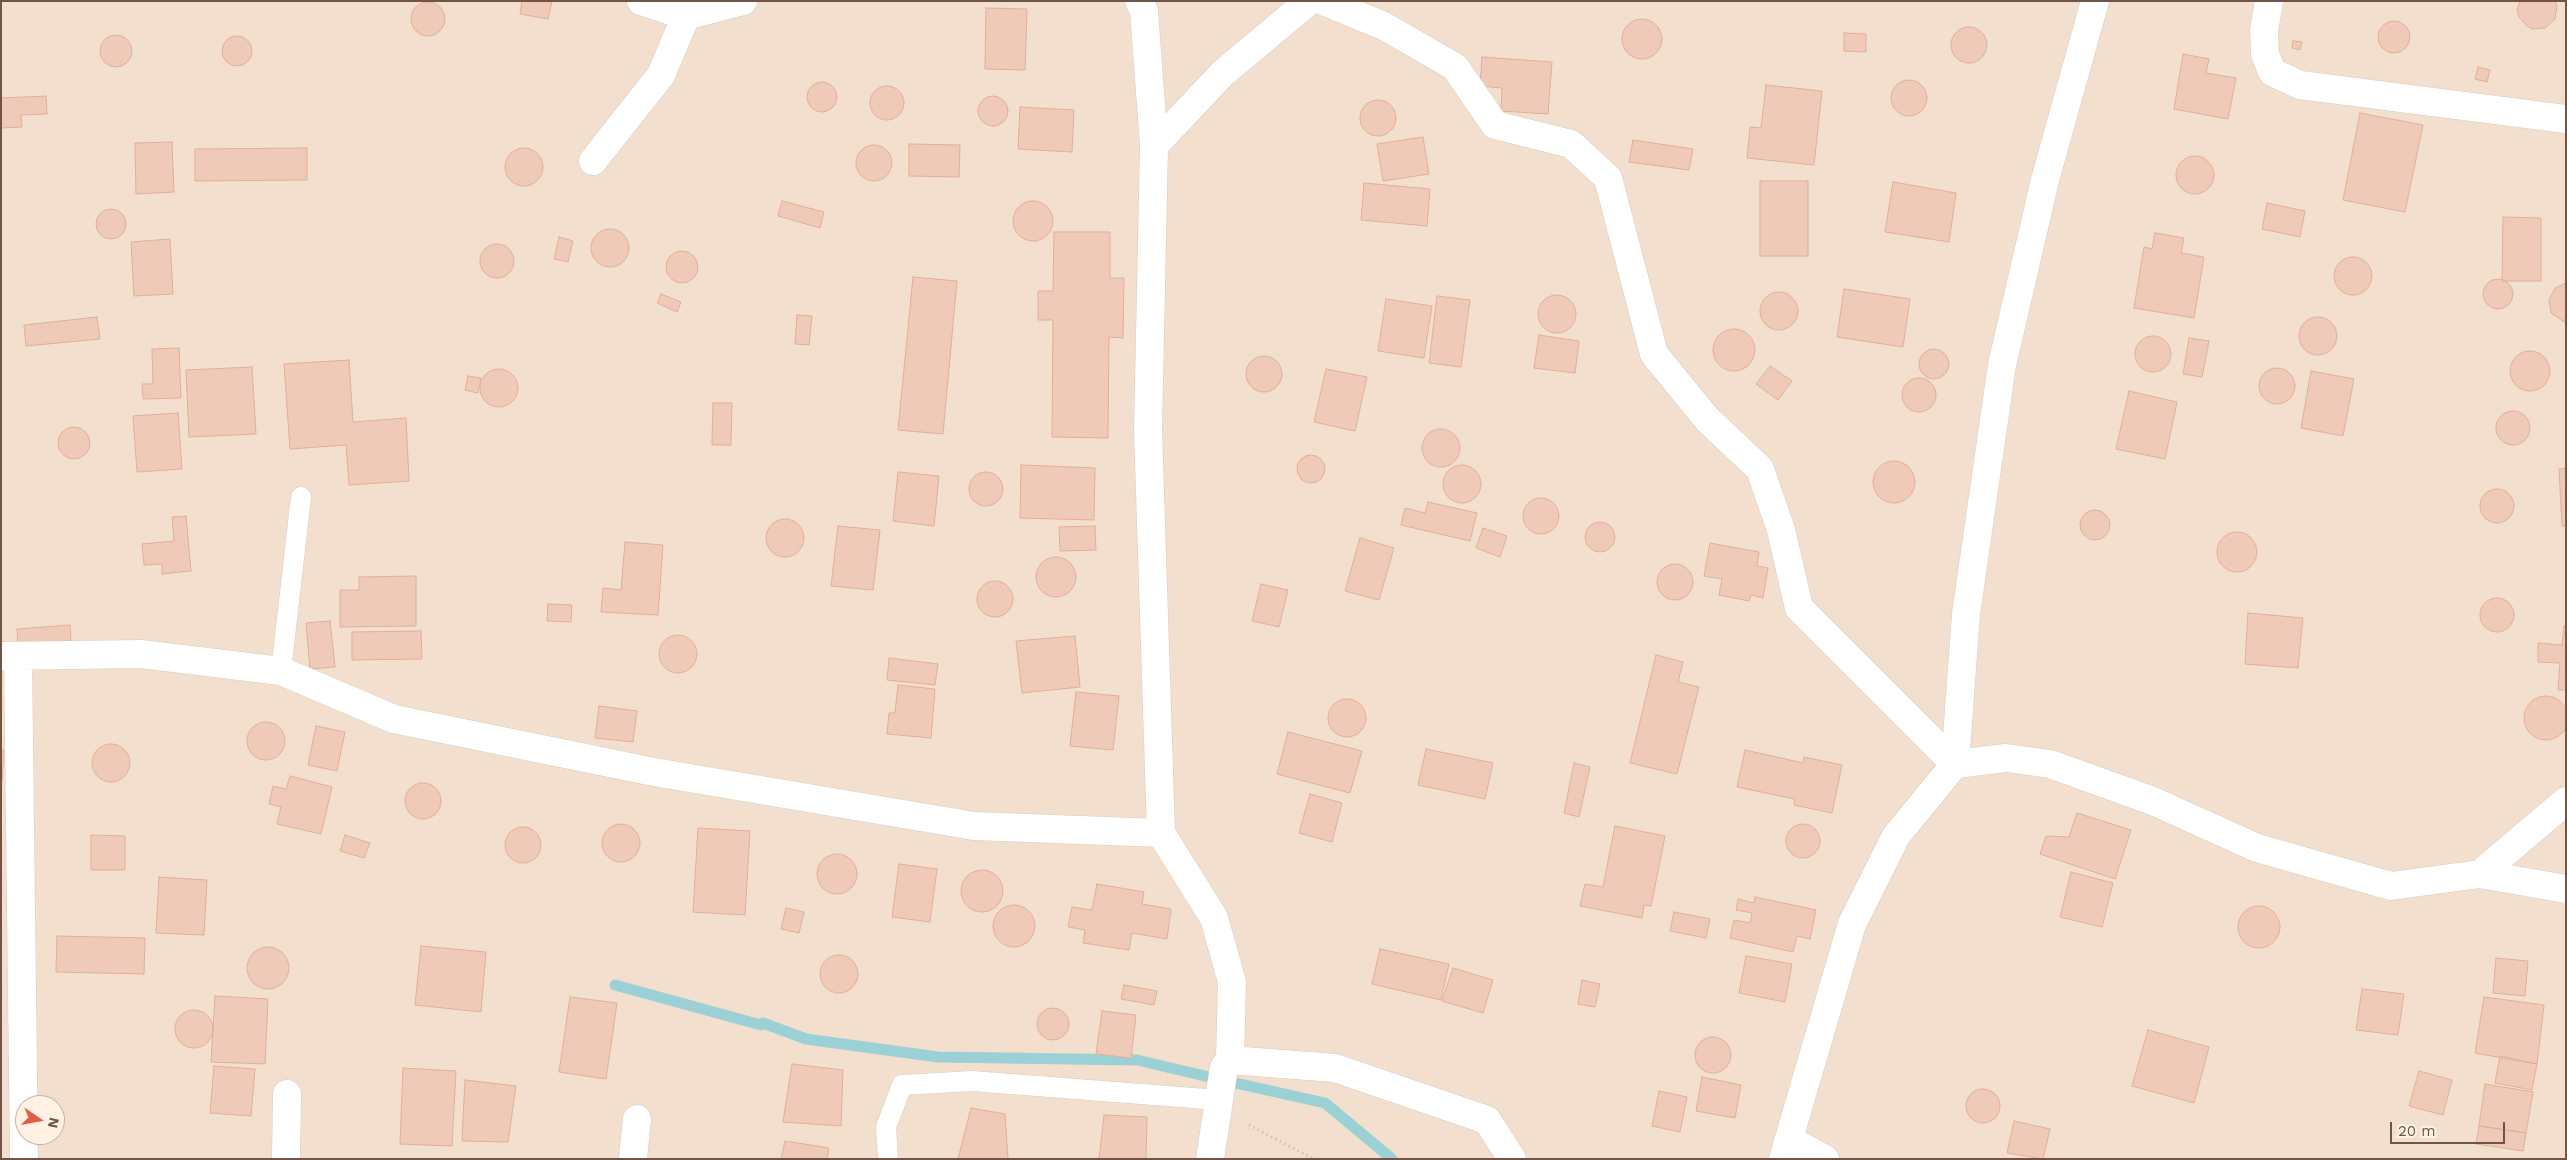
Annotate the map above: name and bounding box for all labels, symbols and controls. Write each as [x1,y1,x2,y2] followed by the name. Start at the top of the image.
[15,1095,65,1145] north arrow
[2392,1112,2507,1144] scale bar
[45,1116,63,1130] text: N
[2398,1122,2436,1140] text: 20 m

